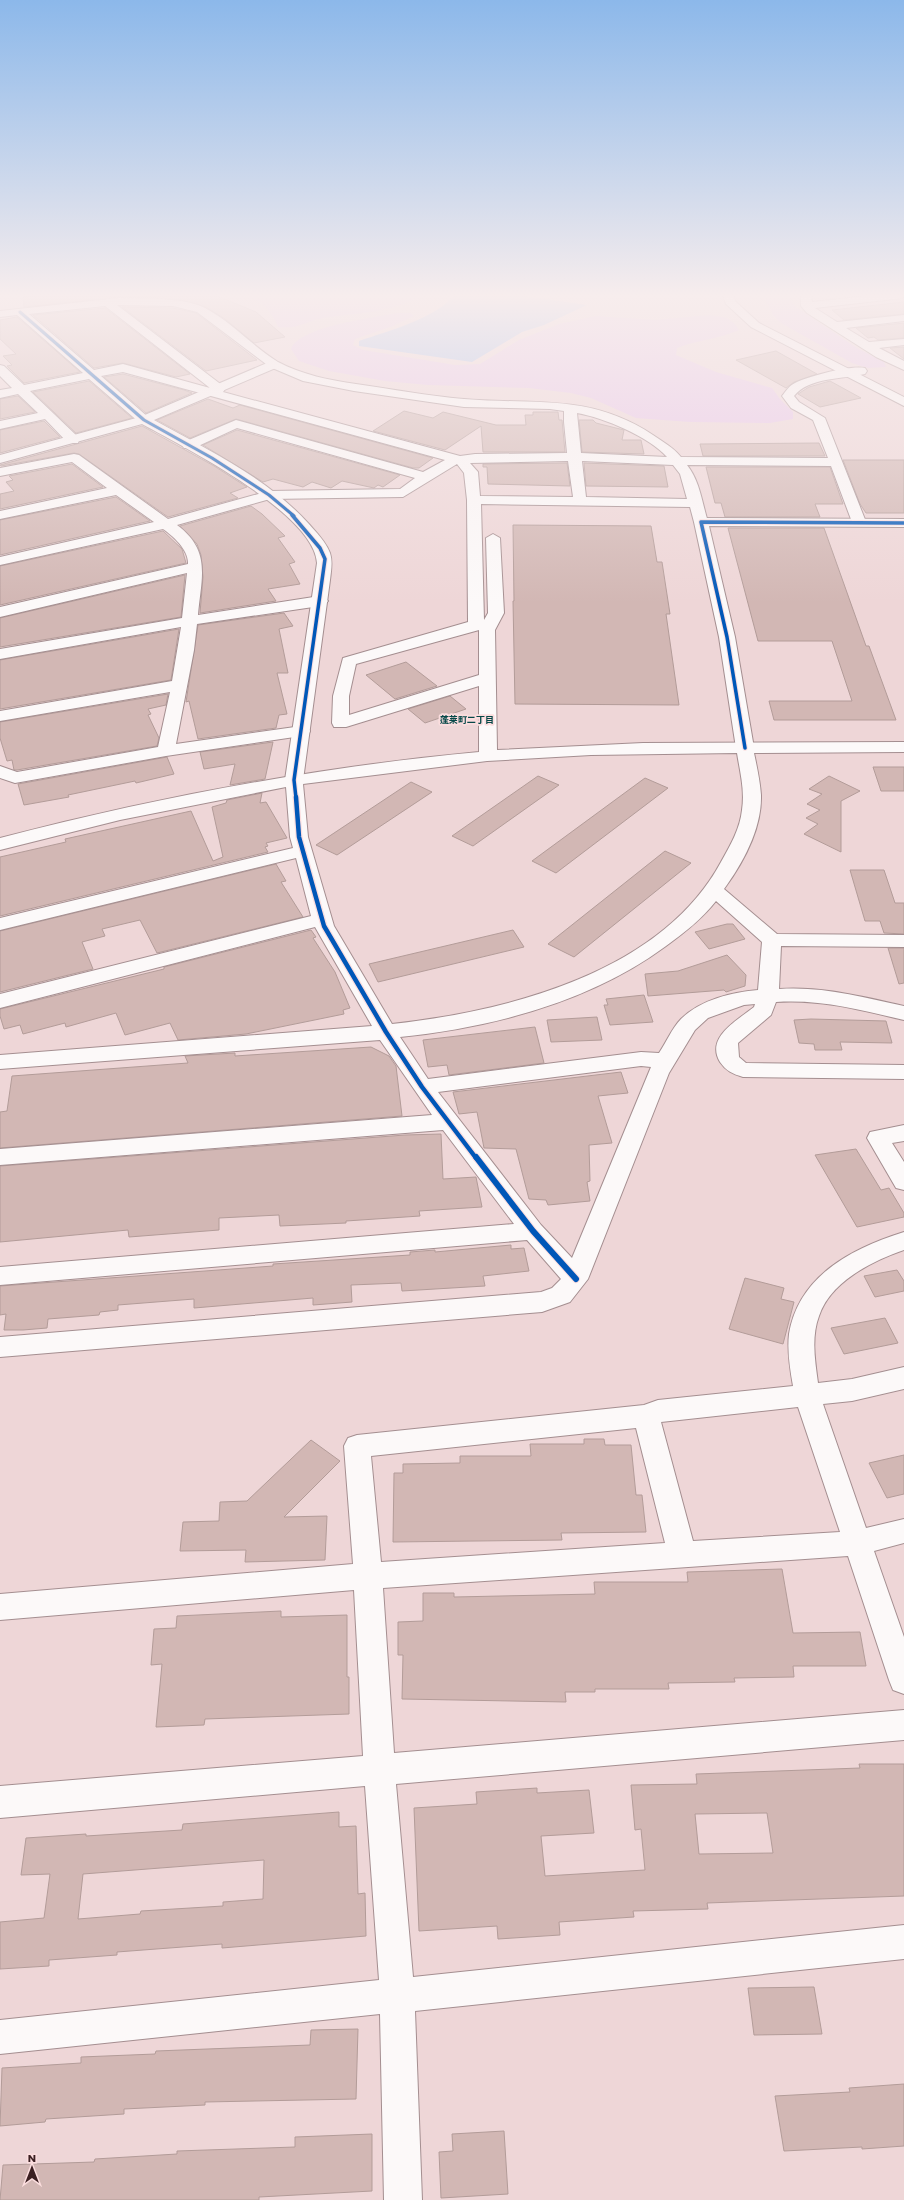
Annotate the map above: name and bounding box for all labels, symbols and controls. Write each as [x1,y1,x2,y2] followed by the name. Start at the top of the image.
[440,714,494,726] district label: 蓬莱町二丁目
[12,2148,52,2188] north arrow
[28,2150,36,2166] text: N

